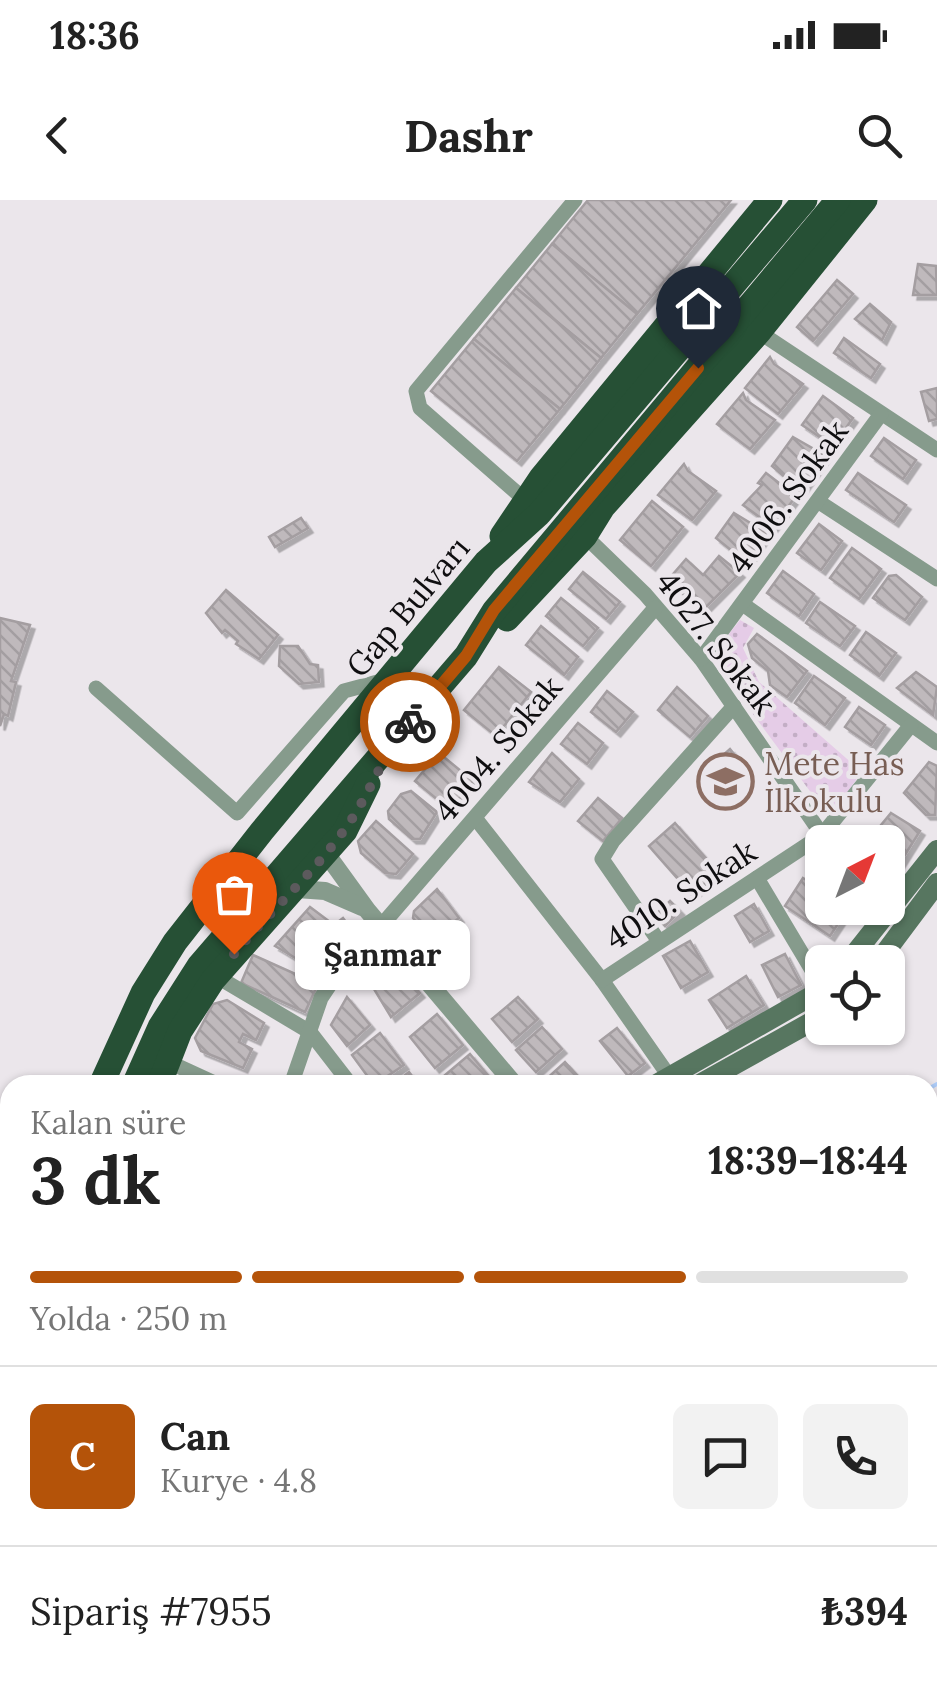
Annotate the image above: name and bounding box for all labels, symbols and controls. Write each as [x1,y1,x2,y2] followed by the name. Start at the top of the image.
[50,11,140,59] text: 18:36
[404,107,533,164] text: Dashr
[30,108,85,163] icon: back
[852,108,907,163] icon: search
[656,266,741,369] pin
[671,281,726,336] icon: home
[718,412,857,581] street label: 4006. Sokak
[337,528,478,685] street label: Gap Bulvarı
[647,562,785,723] street label: 4027. Sokak
[425,667,571,830] street label: 4004. Sokak
[360,672,460,772] courier
[383,695,438,750] icon: bike
[764,743,904,821] place label: Mete Has İlkokulu
[695,752,755,812] school or university icon: Mete Has İlkokulu
[805,825,905,925] north arrow
[805,825,905,1045] map controls
[597,830,764,959] street label: 4010. Sokak
[192,852,277,955] pin
[207,867,262,922] icon: bag
[294,919,469,989] callout: Şanmar
[324,934,441,975] text: Şanmar
[805,945,905,1045] button: locate
[30,1102,186,1143] text: Kalan süre
[708,1136,908,1184] text: 18:39–18:44
[30,1139,161,1222] text: 3 dk
[30,1298,227,1339] text: Yolda · 250 m
[673,1404,778,1509] button: chat
[803,1404,908,1509] button: phone
[160,1412,230,1460] text: Can
[69,1432,96,1480] text: C
[160,1460,317,1501] text: Kurye · 4.8
[30,1587,272,1635] text: Sipariş #7955
[822,1587,908,1635] text: ₺394

